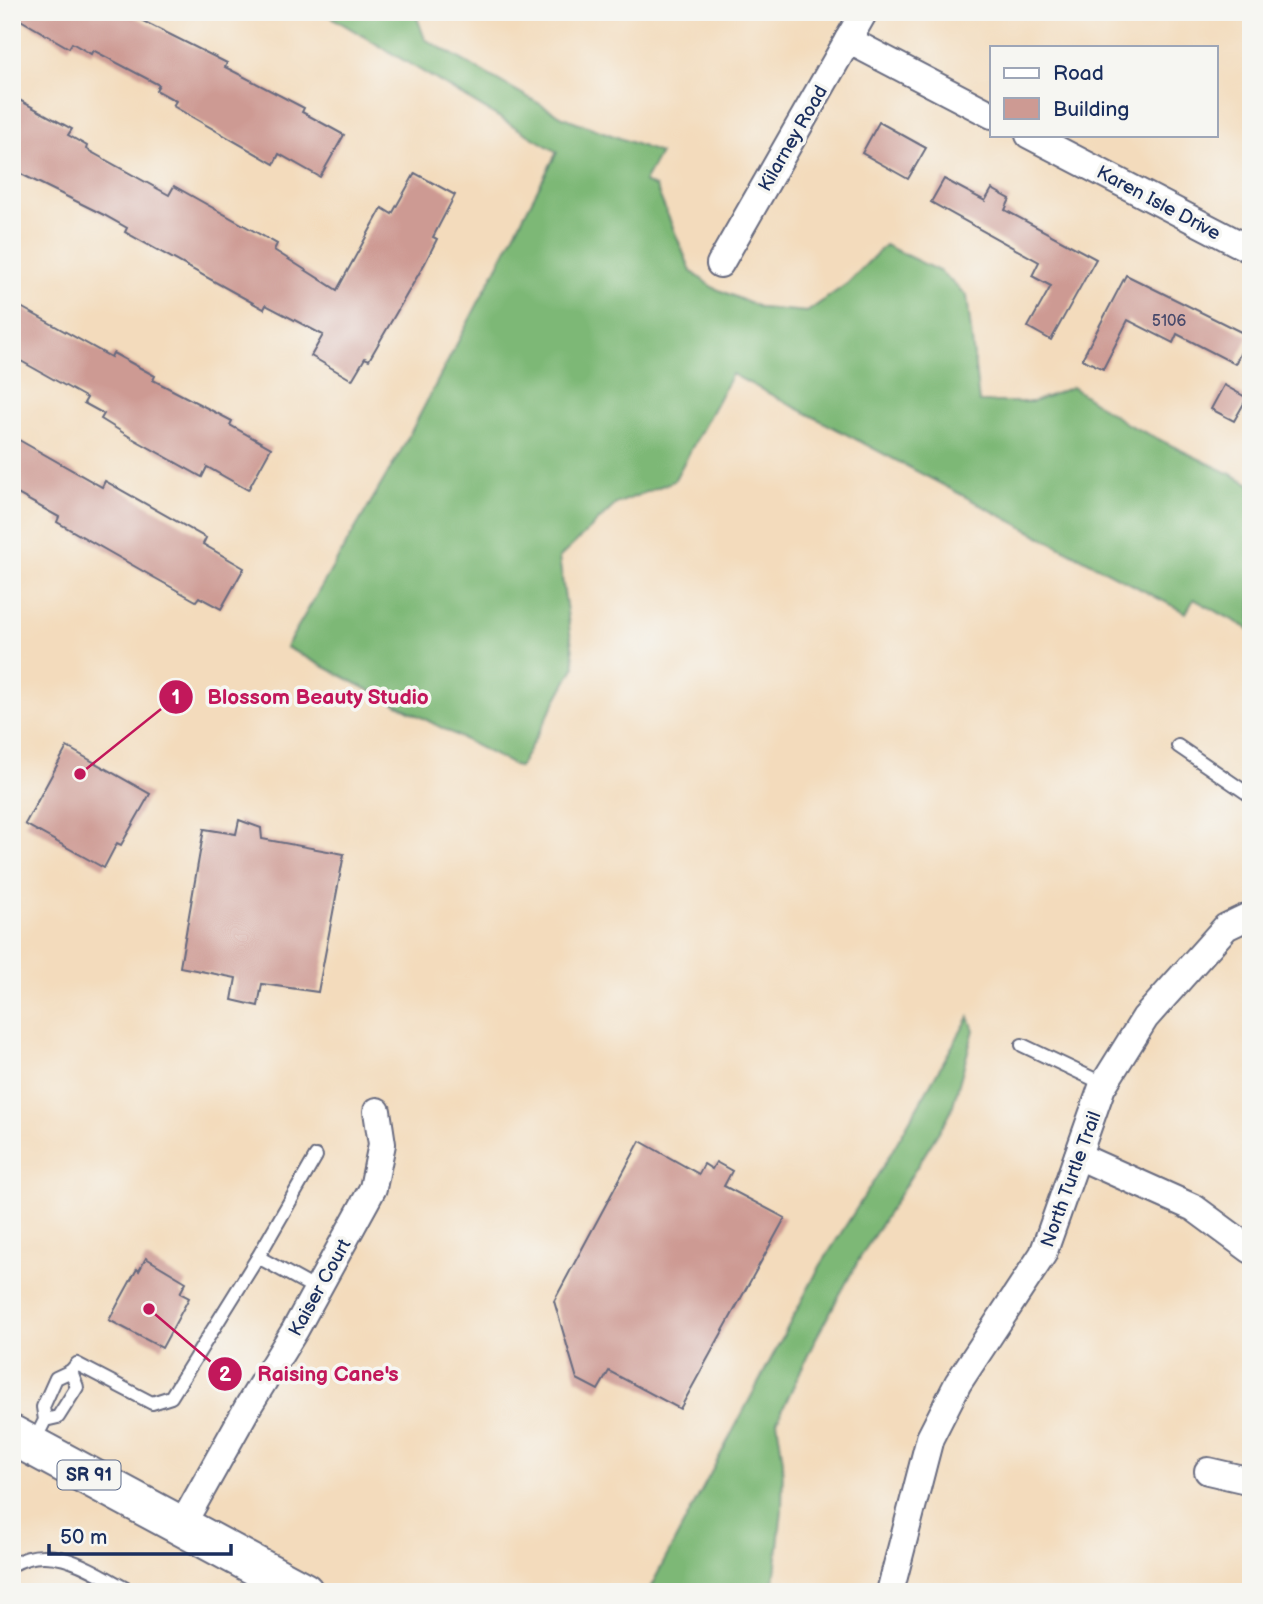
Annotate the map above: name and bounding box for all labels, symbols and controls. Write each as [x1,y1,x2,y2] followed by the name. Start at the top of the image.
[990,46,1218,136] legend
[1053,61,1104,86] text: Road
[754,82,833,196] street label: Kilarney Road
[1053,97,1129,122] text: Building
[1092,161,1224,246] street label: Karen Isle Drive
[1152,312,1186,331] house number: 5106
[158,676,443,718] callout: Blossom Beauty Studio
[172,685,180,710] text: 1
[207,685,429,710] text: Blossom Beauty Studio
[1036,1108,1107,1251] street label: North Turtle Trail
[284,1235,357,1340] street label: Kaiser Court
[208,1353,412,1395] callout: Raising Cane's
[219,1362,232,1387] text: 2
[257,1362,399,1387] text: Raising Cane's
[57,1460,120,1490] road number: SR 91
[49,1513,231,1557] scale bar
[60,1525,107,1550] text: 50 m

